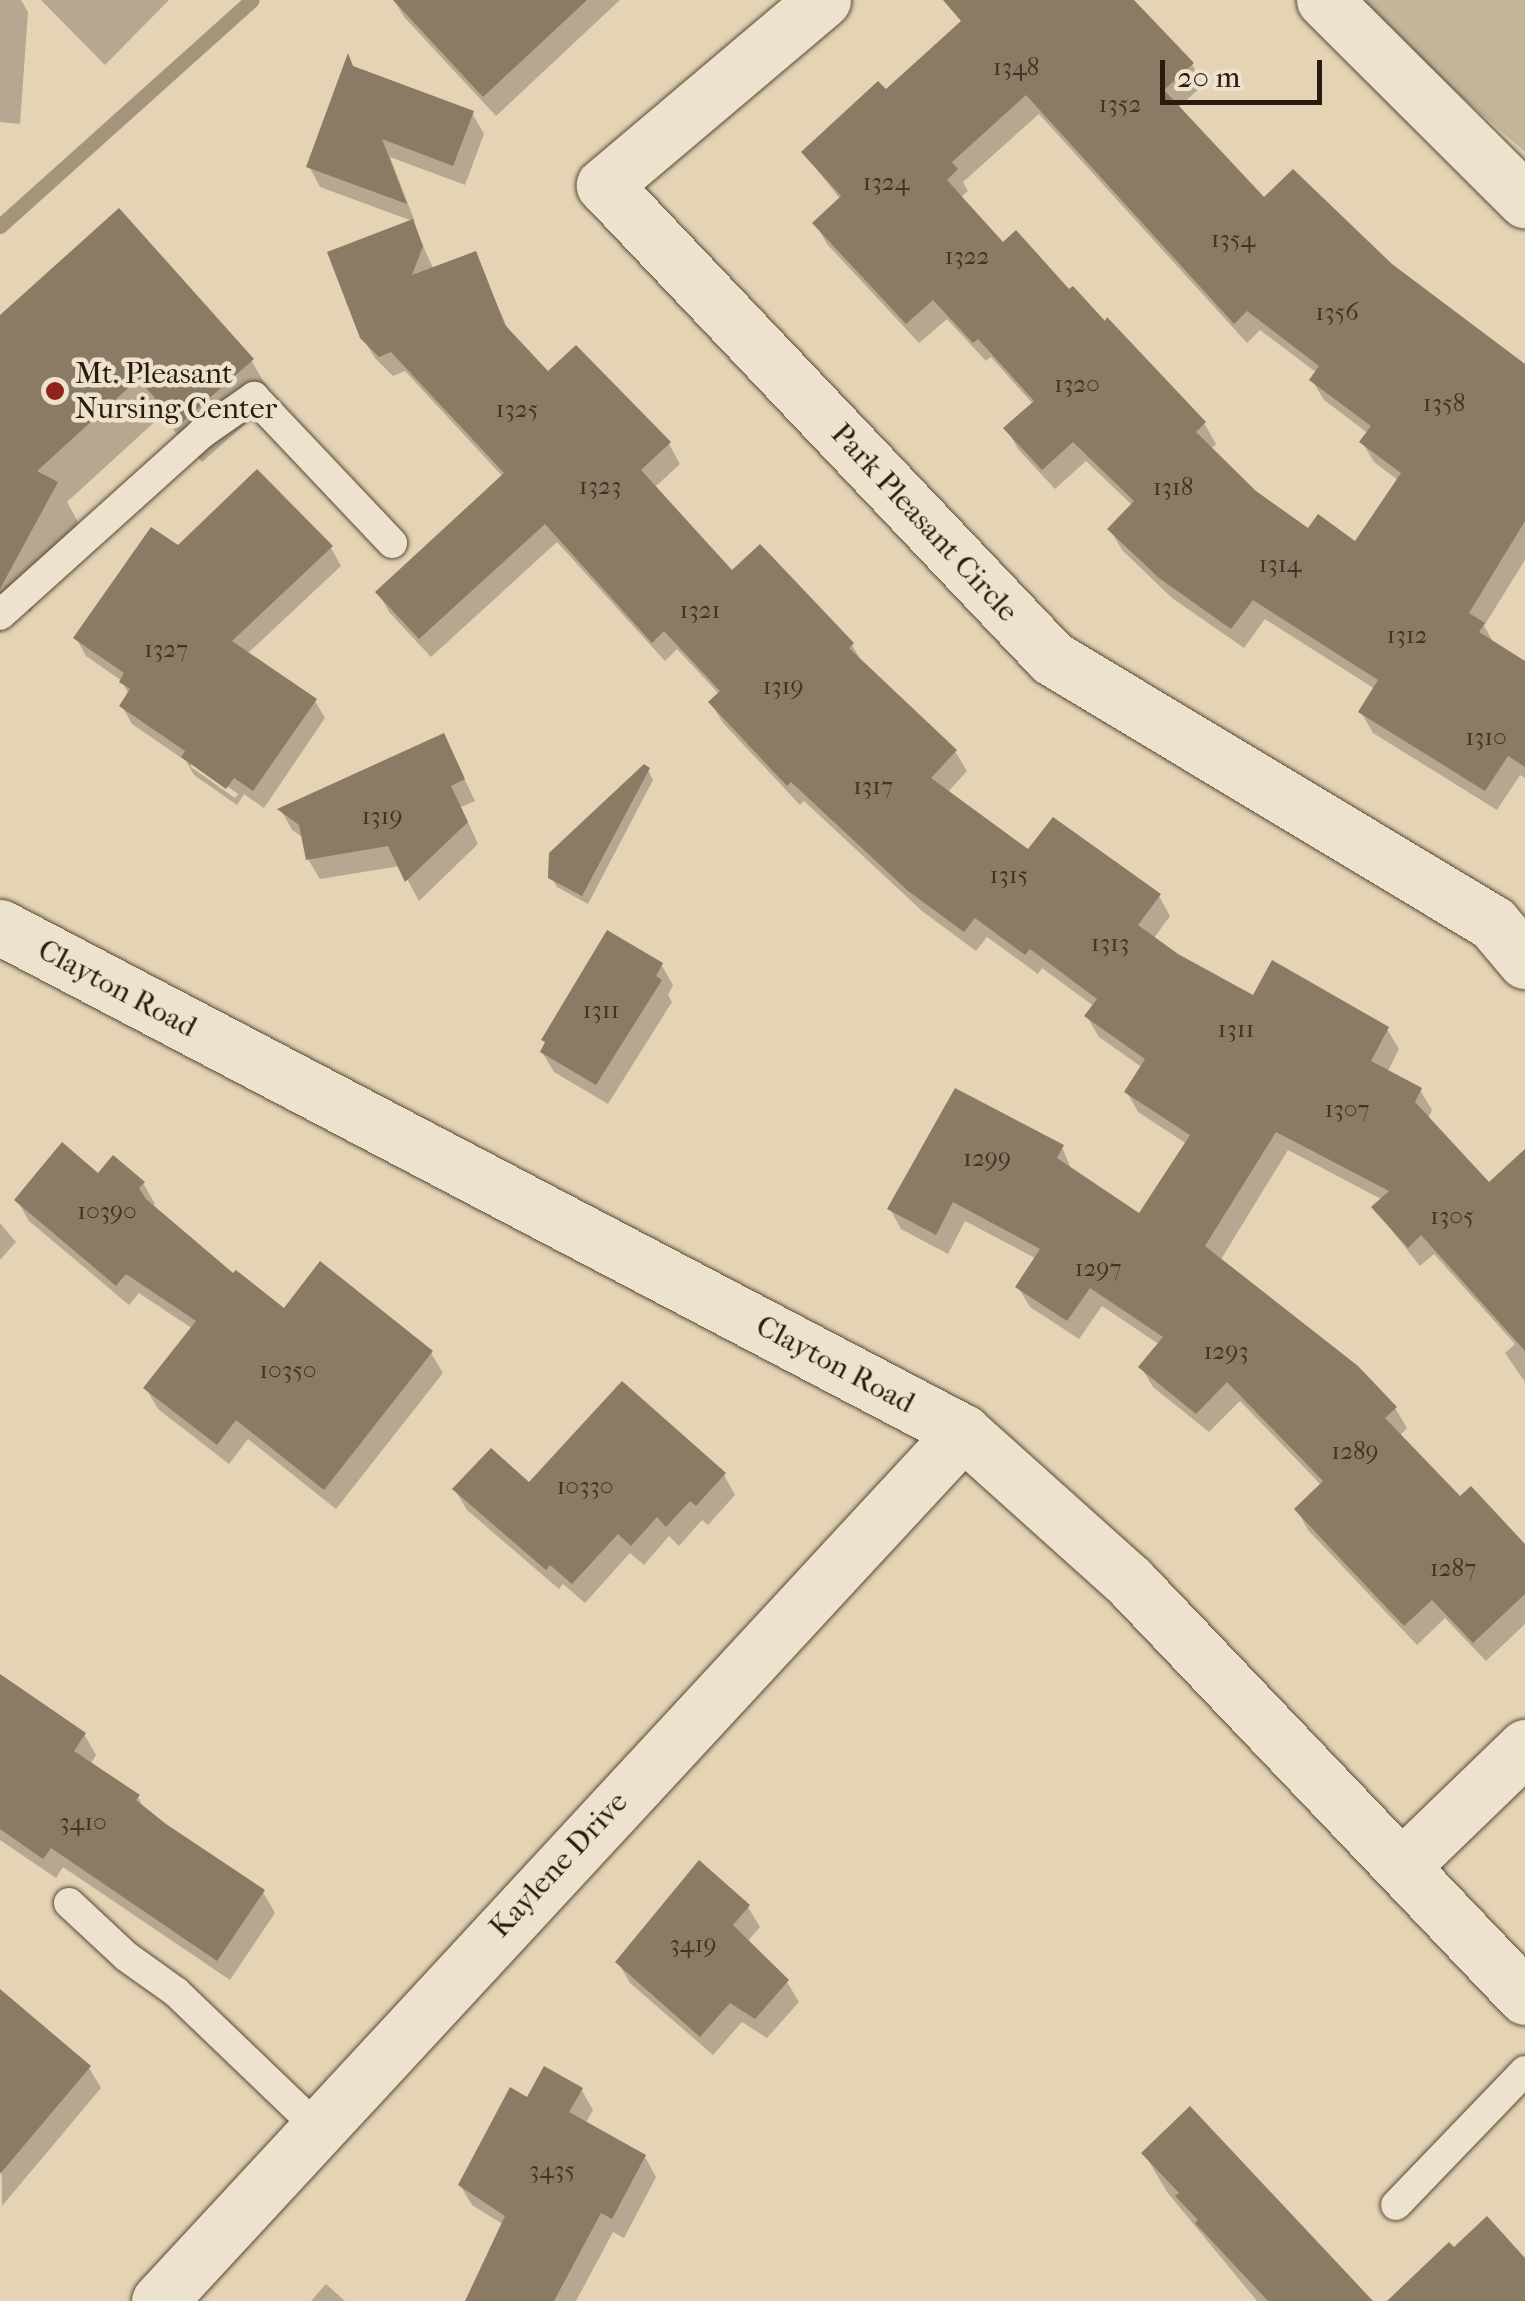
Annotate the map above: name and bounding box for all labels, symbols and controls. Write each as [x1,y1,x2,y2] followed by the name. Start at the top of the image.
[1165,40,1328,102] scale bar
[993,52,1039,82] house number: 1348
[1177,60,1240,95] text: 20 m
[1099,89,1141,119] house number: 1352
[863,167,909,197] house number: 1324
[1211,224,1255,254] house number: 1354
[945,241,989,271] house number: 1322
[1315,297,1359,327] house number: 1356
[75,356,277,426] place label: Mt. Pleasant Nursing Center
[1054,369,1100,399] house number: 1320
[44,380,66,402] marker: Mt. Pleasant Nursing Center
[1423,388,1465,418] house number: 1358
[496,394,538,424] house number: 1325
[823,416,1025,630] street label: Park Pleasant Circle
[579,471,621,501] house number: 1323
[1153,472,1193,502] house number: 1318
[1259,549,1301,579] house number: 1314
[680,595,720,625] house number: 1321
[1387,620,1427,650] house number: 1312
[144,634,188,664] house number: 1327
[762,671,804,701] house number: 1319
[1465,722,1507,752] house number: 1310
[853,771,893,801] house number: 1317
[361,801,403,831] house number: 1319
[990,860,1028,890] house number: 1315
[1091,928,1129,958] house number: 1313
[32,932,202,1046] street label: Clayton Road
[582,995,620,1025] house number: 1311
[1217,1014,1255,1044] house number: 1311
[1324,1094,1370,1124] house number: 1307
[963,1143,1011,1173] house number: 1299
[77,1196,137,1226] house number: 10390
[1430,1201,1474,1231] house number: 1305
[1075,1253,1121,1283] house number: 1297
[750,1308,920,1422] street label: Clayton Road
[1203,1336,1249,1366] house number: 1293
[259,1355,317,1385] house number: 10350
[1331,1436,1379,1466] house number: 1289
[557,1471,613,1501] house number: 10330
[1430,1553,1476,1583] house number: 1287
[482,1785,636,1945] street label: Kaylene Drive
[59,1807,107,1837] house number: 3410
[669,1929,717,1959] house number: 3419
[529,2155,575,2185] house number: 3435

